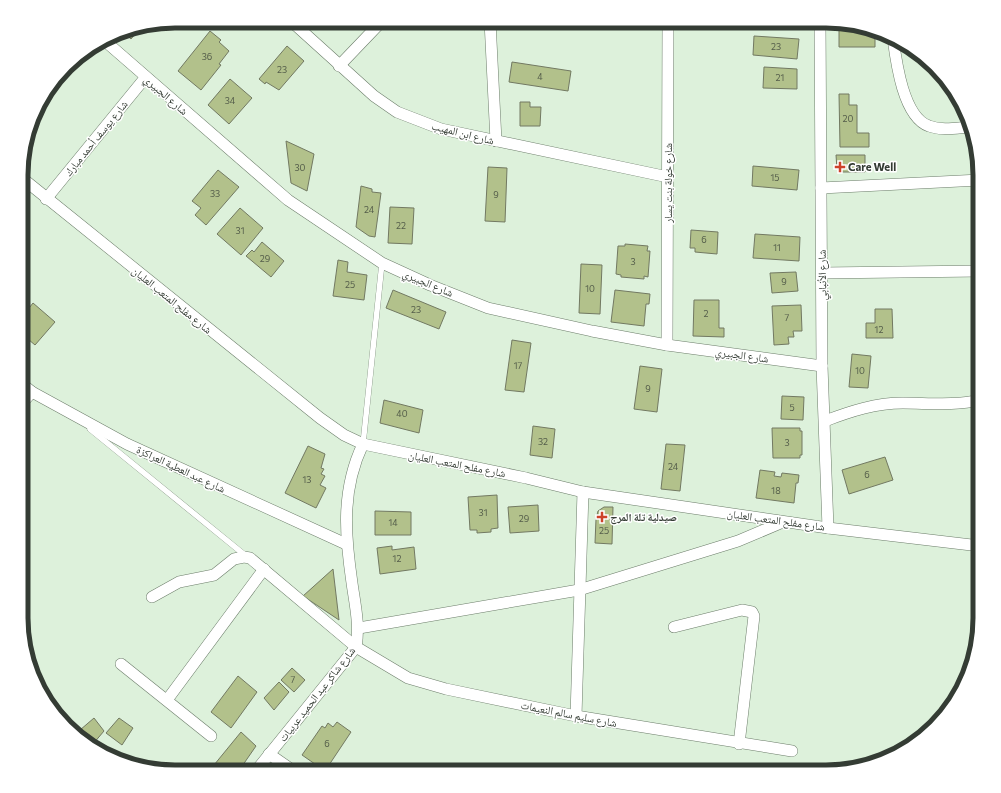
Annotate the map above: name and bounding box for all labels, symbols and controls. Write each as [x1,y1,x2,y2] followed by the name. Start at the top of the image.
[771,41,781,52] house number: 23
[202,51,212,62] house number: 36
[277,64,287,75] house number: 23
[537,71,543,82] house number: 4
[140,72,191,119] street label: شارع الجبيري
[776,72,784,83] house number: 21
[225,95,236,106] house number: 34
[61,97,131,179] street label: شارع يوسف أحمد مبارك
[843,113,854,124] house number: 20
[430,118,496,148] street label: شارع ابن المهيب
[661,143,675,224] street label: شارع خولة بنت يسار
[848,160,896,173] place label: Care Well
[294,162,306,173] house number: 30
[835,162,845,172] marker: Care Well
[770,172,780,183] house number: 15
[210,188,220,199] house number: 33
[493,189,499,200] house number: 9
[364,204,375,215] house number: 24
[396,220,406,231] house number: 22
[236,225,244,236] house number: 31
[701,234,707,245] house number: 6
[773,242,781,253] house number: 11
[815,249,831,301] street label: شارع الأنبابي
[260,253,270,264] house number: 29
[630,256,636,267] house number: 3
[129,263,215,337] street label: شارع مفلح المتعب العليان
[400,266,455,302] street label: شارع الجبيري
[781,276,787,287] house number: 9
[345,279,355,290] house number: 25
[585,283,595,294] house number: 10
[411,304,421,315] house number: 23
[704,308,709,319] house number: 2
[785,312,790,323] house number: 7
[875,324,883,335] house number: 12
[714,344,770,367] street label: شارع الجبيري
[514,360,523,371] house number: 17
[855,365,865,376] house number: 10
[645,383,651,394] house number: 9
[789,402,795,413] house number: 5
[396,408,408,419] house number: 40
[538,436,548,447] house number: 32
[784,437,790,448] house number: 3
[134,442,228,496] street label: شارع عبد العطية العراكزة
[407,448,507,480] street label: شارع مفلح المتعب العليان
[668,461,679,472] house number: 24
[864,469,870,480] house number: 6
[303,474,311,485] house number: 13
[771,485,781,496] house number: 18
[726,506,826,534] street label: شارع مفلح المتعب العليان
[479,507,487,518] house number: 31
[610,510,677,525] place label: صيدلية تلة المرج
[597,512,607,522] marker: صيدلية تلة المرج
[519,513,529,524] house number: 29
[388,517,398,528] house number: 14
[599,525,609,536] house number: 25
[393,553,401,564] house number: 12
[276,644,358,744] street label: شارع شاكر عبد الحميد عربيات
[291,674,296,685] house number: 7
[520,698,618,731] street label: شارع سليم سالم النعيمات
[324,738,330,749] house number: 6

